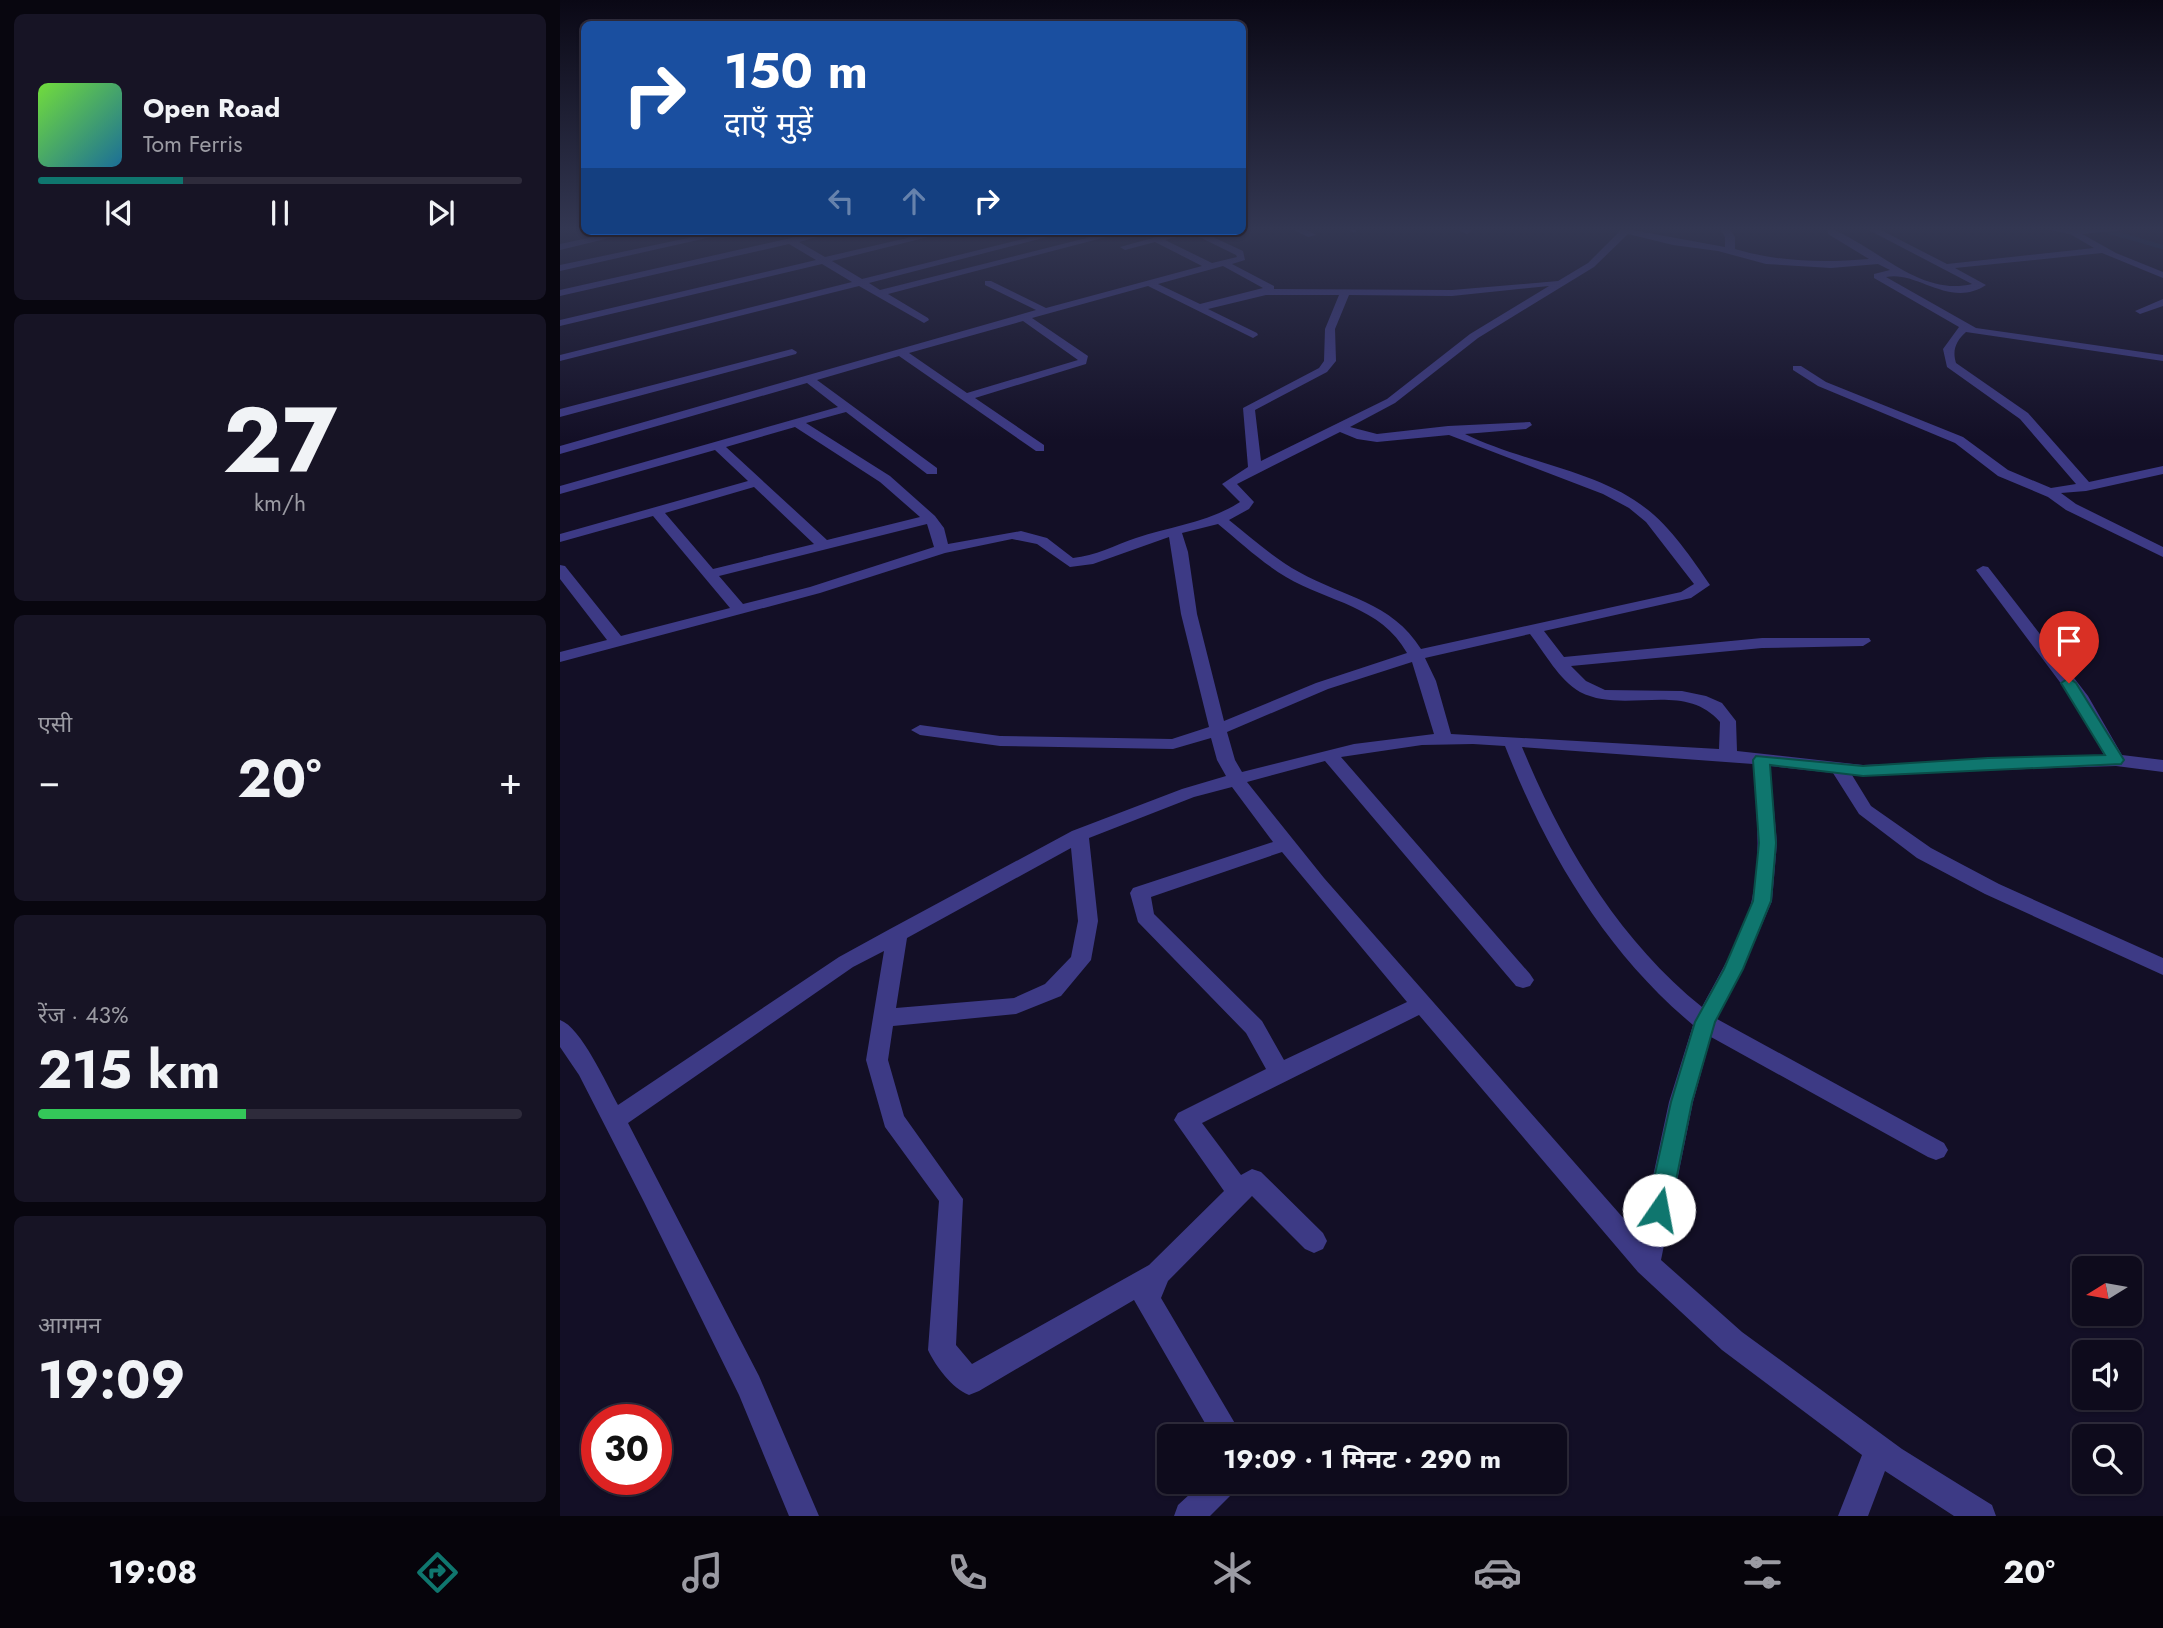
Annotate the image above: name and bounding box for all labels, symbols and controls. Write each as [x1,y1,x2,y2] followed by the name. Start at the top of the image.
[724,36,868,106] text: 150 m
[609,49,700,140] icon: right
[143,89,280,127] text: Open Road
[724,101,813,147] text: दाएँ मुड़ें
[143,127,242,161] text: Tom Ferris
[822,182,860,220] icon: left
[895,182,933,220] icon: ahead
[968,182,1006,220] icon: right
[100,194,138,232] icon: previous
[261,194,299,232] icon: pause
[422,194,460,232] icon: next
[223,375,337,506] text: 27
[254,486,306,520] text: km/h
[2039,611,2099,683] pin
[2050,622,2088,660] icon: arrive
[38,707,72,741] text: एसी
[238,741,322,817] text: 20°
[38,753,60,808] text: −
[499,753,522,808] text: +
[38,998,128,1032] text: रेंज · 43%
[38,1032,220,1108] text: 215 km
[1622,1173,1696,1247] position arrow
[2072,1256,2142,1326] north arrow
[2072,1256,2142,1494] map controls
[38,1308,101,1342] text: आगमन
[2072,1340,2142,1410] button: sound
[38,1342,185,1418] text: 19:09
[581,1404,672,1495] speed limit sign: 30
[2072,1424,2142,1494] button: search
[1223,1440,1501,1478] text: 19:09 · 1 मिनट · 290 m
[413,1548,462,1597] icon: directions
[678,1548,727,1597] icon: music
[943,1548,992,1597] icon: phone
[1208,1548,1257,1597] icon: climate
[1473,1548,1522,1597] icon: car
[1738,1548,1787,1597] icon: filters
[108,1549,197,1595] text: 19:08
[2003,1549,2055,1595] text: 20°

